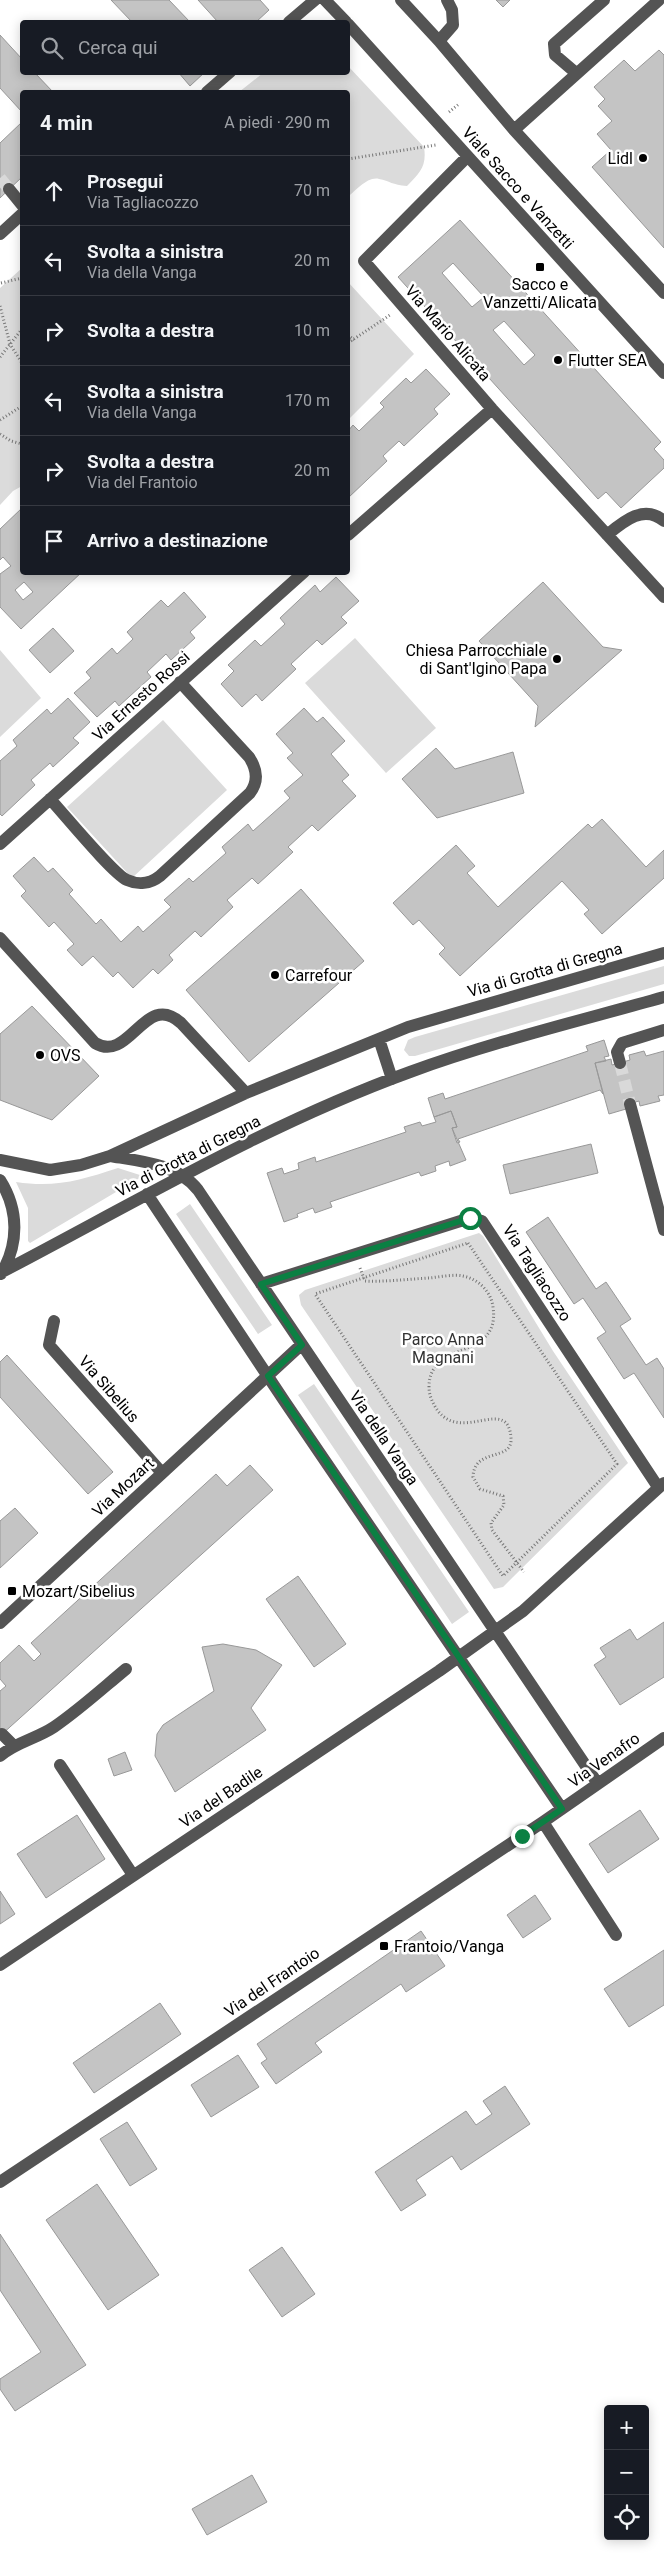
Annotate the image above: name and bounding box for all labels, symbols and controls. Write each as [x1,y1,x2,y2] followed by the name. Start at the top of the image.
[20,20,350,75] search box
[38,34,66,62] icon: search
[78,36,158,59] text: Cerca qui
[40,111,93,135] text: 4 min
[224,113,330,132] text: A piedi · 290 m
[458,123,578,253] street label: Viale Sacco e Vanzetti
[608,149,633,168] place label: Lidl
[637,152,649,164] marker: Lidl
[87,170,163,193] text: Prosegui
[40,177,68,205] icon: ahead
[294,181,330,200] text: 70 m
[87,193,199,212] text: Via Tagliacozzo
[87,240,224,263] text: Svolta a sinistra
[40,247,68,275] icon: left
[294,251,330,270] text: 20 m
[534,261,546,273] marker: Sacco e Vanzetti/Alicata
[87,263,197,282] text: Via della Vanga
[483,275,597,312] place label: Sacco e Vanzetti/Alicata
[401,281,495,385] street label: Via Mario Alicata
[40,317,68,345] icon: right
[87,319,214,342] text: Svolta a destra
[294,321,330,340] text: 10 m
[568,351,647,370] place label: Flutter SEA
[552,354,564,366] marker: Flutter SEA
[87,380,224,403] text: Svolta a sinistra
[40,387,68,415] icon: left
[285,391,330,410] text: 170 m
[87,403,197,422] text: Via della Vanga
[87,450,214,473] text: Svolta a destra
[40,457,68,485] icon: right
[294,461,330,480] text: 20 m
[87,473,198,492] text: Via del Frantoio
[40,527,68,555] icon: arrive
[87,529,268,552] text: Arrivo a destinazione
[405,641,547,678] place label: Chiesa Parrocchiale di Sant'Igino Papa
[88,647,194,745] street label: Via Ernesto Rossi
[551,653,563,665] marker: Chiesa Parrocchiale di Sant'Igino Papa
[465,939,625,1001] street label: Via di Grotta di Gregna
[285,966,353,985] place label: Carrefour
[269,969,281,981] marker: Carrefour
[50,1046,81,1065] place label: OVS
[34,1049,46,1061] marker: OVS
[112,1111,264,1201] street label: Via di Grotta di Gregna
[459,1207,482,1230] route start
[499,1221,575,1325] street label: Via Tagliacozzo
[402,1330,484,1367] park label: Parco Anna Magnani
[75,1352,143,1426] street label: Via Sibelius
[345,1387,423,1489] street label: Via della Vanga
[88,1454,158,1520] street label: Via Mozart
[22,1582,135,1601] place label: Mozart/Sibelius
[6,1585,18,1597] marker: Mozart/Sibelius
[565,1729,643,1791] street label: Via Venafro
[176,1762,266,1832] street label: Via del Badile
[511,1825,534,1848] route end
[394,1937,504,1956] place label: Frantoio/Vanga
[378,1940,390,1952] marker: Frantoio/Vanga
[221,1943,323,2021] street label: Via del Frantoio
[604,2405,649,2540] map controls
[604,2405,649,2450] button: +
[604,2450,649,2495] button: −
[604,2495,649,2540] button: locate

